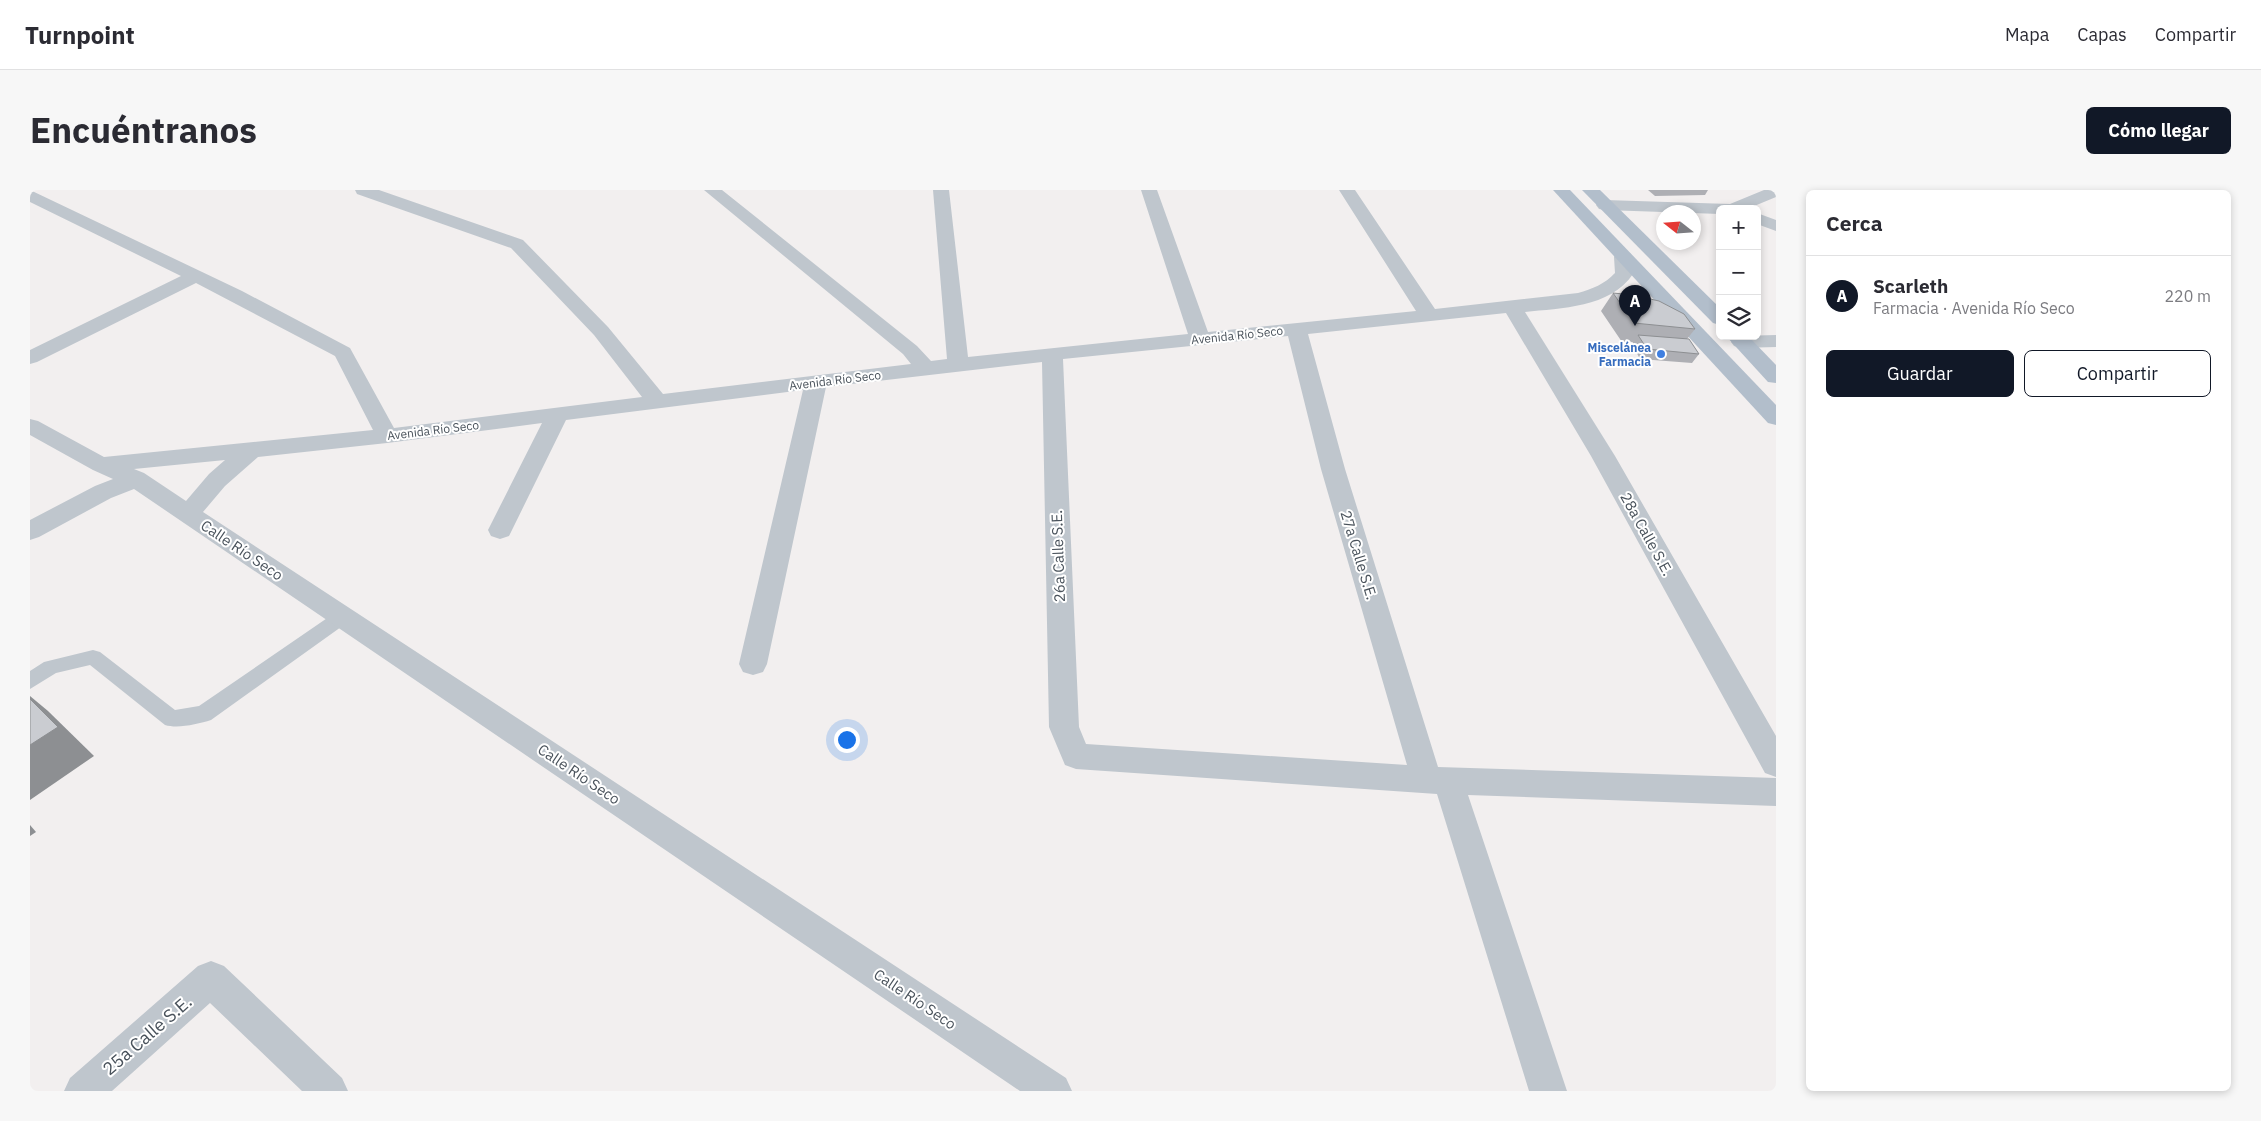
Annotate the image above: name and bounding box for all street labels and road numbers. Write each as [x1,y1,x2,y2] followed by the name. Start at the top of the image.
[1190,323,1284,347] street label: Avenida Río Seco
[788,367,882,393] street label: Avenida Río Seco
[386,417,480,443] street label: Avenida Río Seco
[1616,489,1678,579] street label: 28a Calle S.E.
[1336,508,1382,602] street label: 27a Calle S.E.
[1047,510,1069,602] street label: 26a Calle S.E.
[197,515,287,585] street label: Calle Río Seco
[534,739,624,809] street label: Calle Río Seco
[870,964,960,1034] street label: Calle Río Seco
[98,990,196,1080] street label: 25a Calle S.E.

